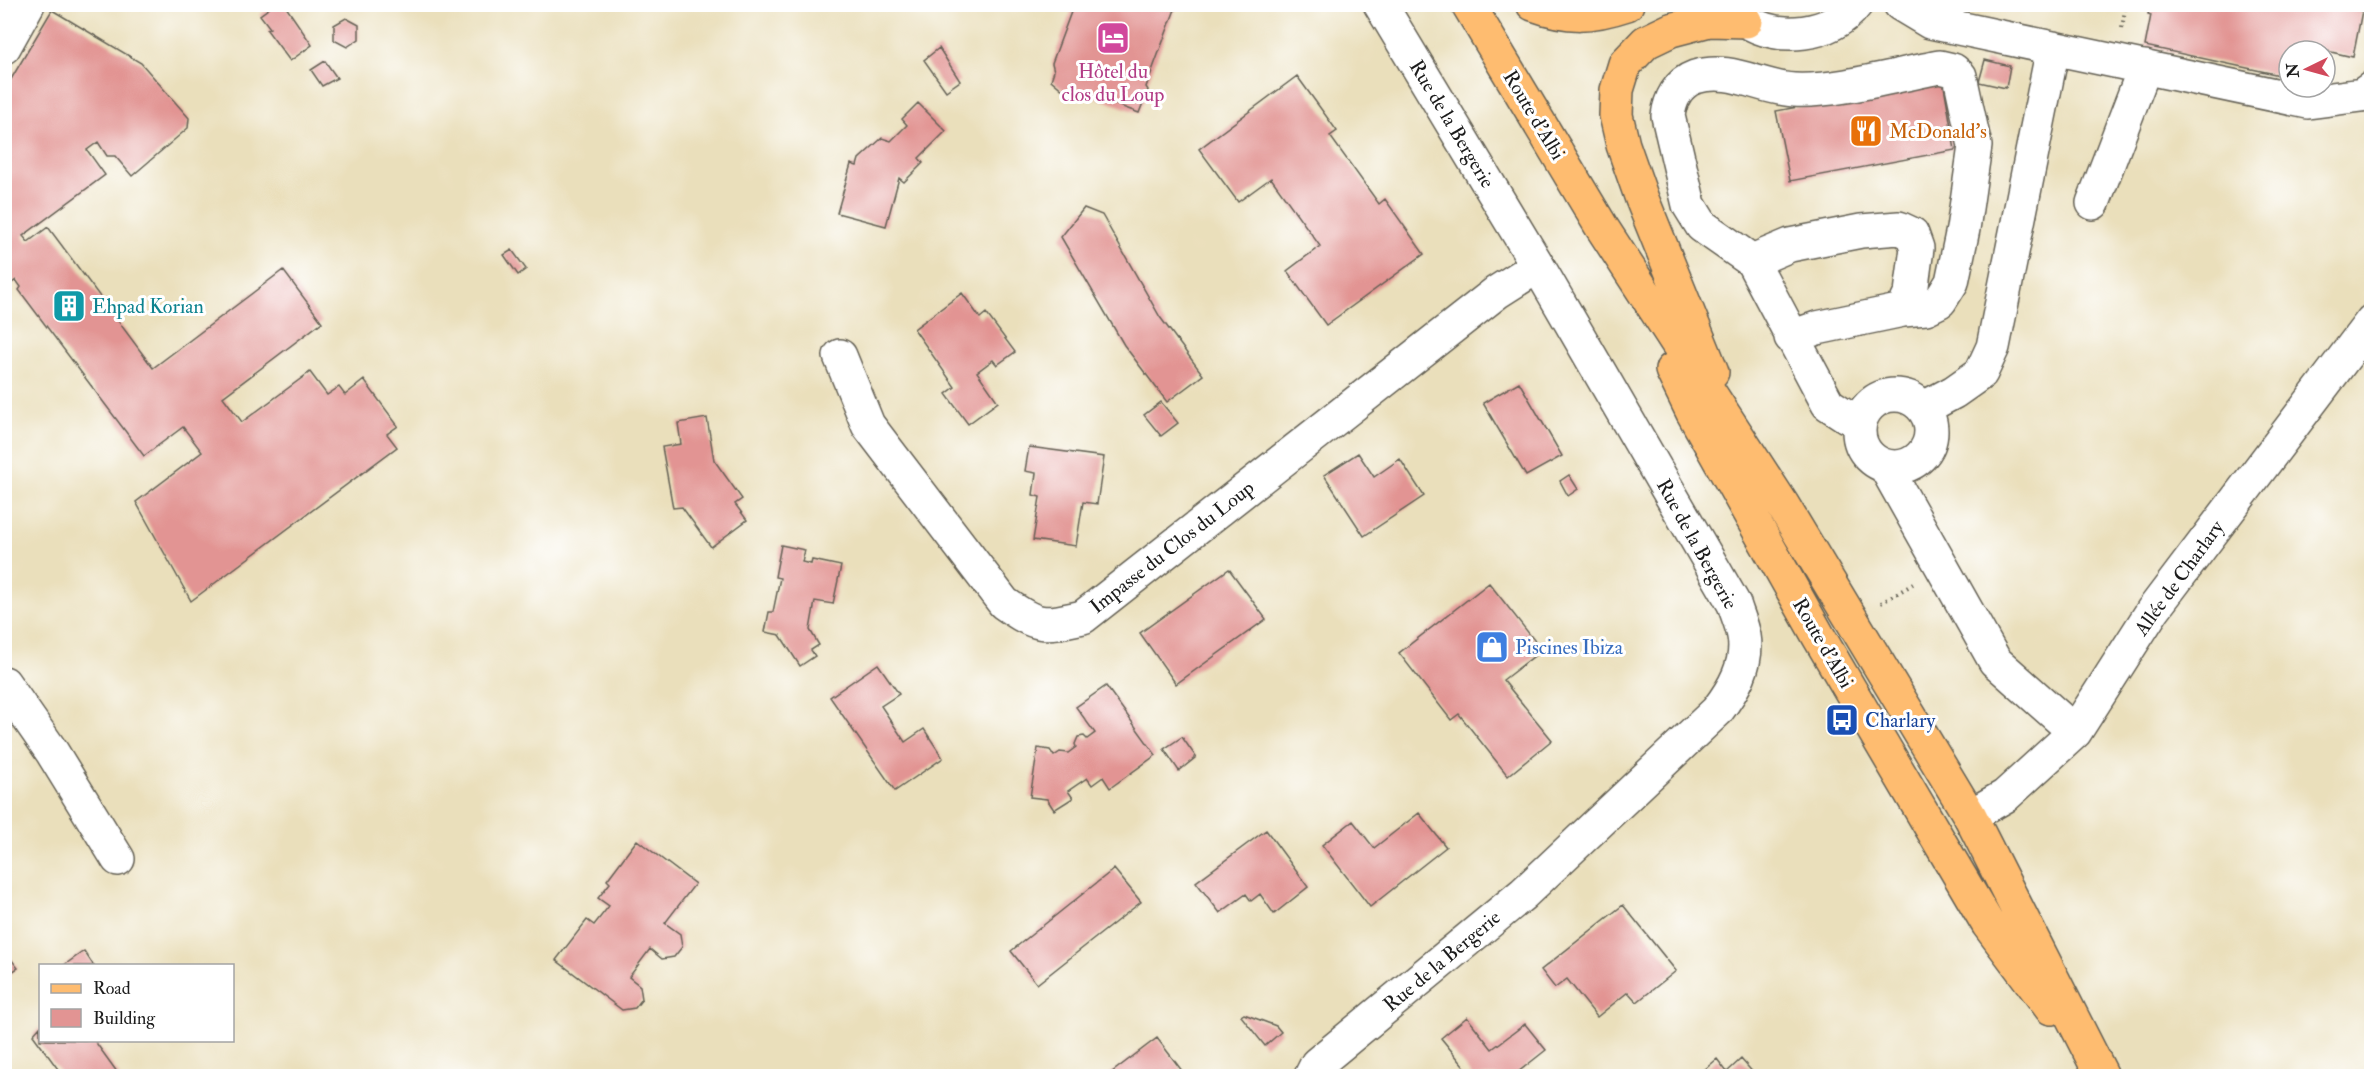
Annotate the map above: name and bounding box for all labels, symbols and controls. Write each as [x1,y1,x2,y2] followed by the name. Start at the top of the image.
[1095,20,1131,56] hotel icon: Hôtel du clos du Loup
[2277,39,2337,99] north arrow
[1404,55,1500,193] street label: Rue de la Bergerie
[1062,59,1164,108] place label: Hôtel du clos du Loup
[2282,62,2304,79] text: N
[1498,66,1570,164] street label: Route d'Albi
[1848,113,1884,149] restaurant icon: McDonald's
[1889,119,1987,144] place label: McDonald's
[51,288,87,324] building icon: Ehpad Korian
[92,294,204,320] place label: Ehpad Korian
[1651,474,1743,614] street label: Rue de la Bergerie
[1085,475,1260,620] street label: Impasse du Clos du Loup
[2128,514,2230,641] street label: Allée de Charlary
[1787,593,1859,693] street label: Route d'Albi
[1474,629,1510,665] shop icon: Piscines Ibiza
[1515,635,1624,660] place label: Piscines Ibiza
[1824,702,1860,738] bus stop icon: Charlary
[1865,708,1937,733] place label: Charlary
[1378,905,1506,1017] street label: Rue de la Bergerie
[39,964,234,1042] legend
[93,977,131,1000] text: Road
[93,1007,156,1030] text: Building

